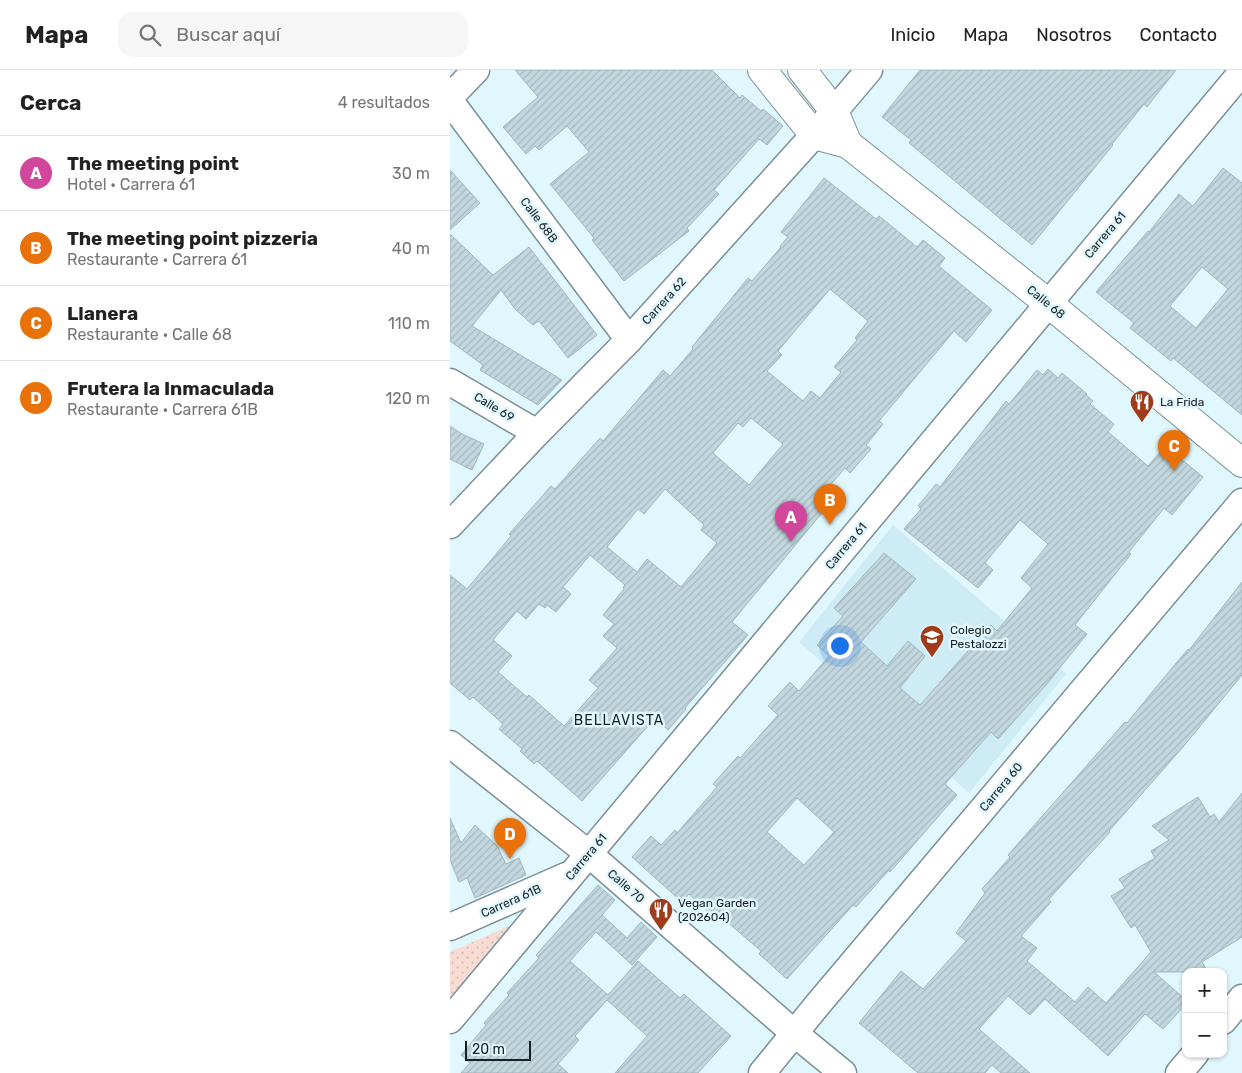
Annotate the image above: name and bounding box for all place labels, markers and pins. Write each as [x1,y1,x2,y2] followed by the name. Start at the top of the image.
[1129,389,1155,423] restaurant icon: La Frida
[1160,395,1204,409] place label: La Frida
[1158,430,1190,471] pin: C
[814,484,846,525] pin: B
[775,501,807,542] pin: A
[950,623,1007,651] place label: Colegio Pestalozzi
[919,624,945,658] school or university icon: Colegio Pestalozzi
[494,818,526,859] pin: D
[678,896,756,924] place label: Vegan Garden (202604)
[648,897,674,931] restaurant icon: Vegan Garden (202604)

